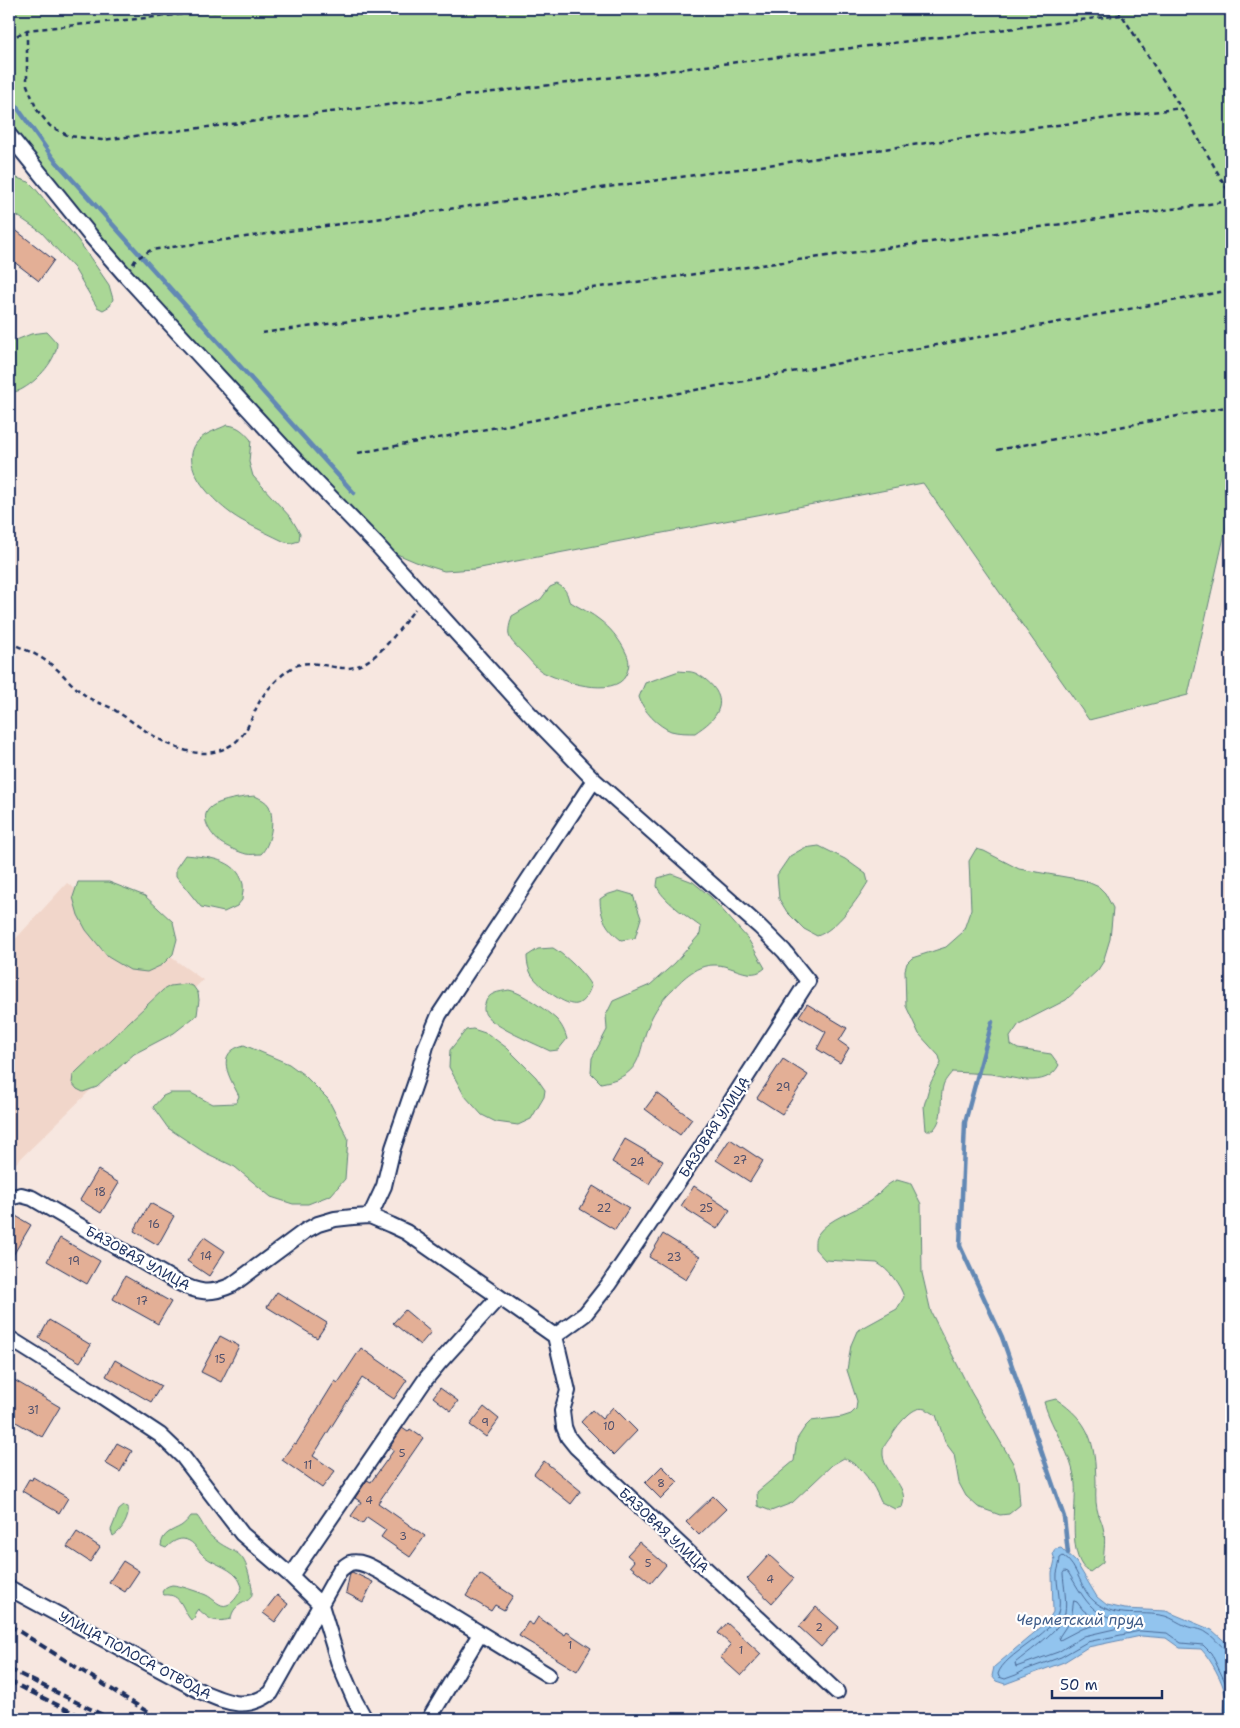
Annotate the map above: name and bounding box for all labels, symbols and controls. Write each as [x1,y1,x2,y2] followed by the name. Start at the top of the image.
[675,1073,753,1181] street label: БАЗОВАЯ УЛИЦА
[776,1080,790,1095] house number: 29
[733,1153,748,1168] house number: 27
[630,1155,645,1170] house number: 24
[94,1185,106,1200] house number: 18
[597,1201,611,1216] house number: 22
[699,1201,713,1216] house number: 25
[148,1217,160,1232] house number: 16
[83,1222,193,1294] street label: БАЗОВАЯ УЛИЦА
[200,1249,212,1264] house number: 14
[667,1250,681,1265] house number: 23
[68,1254,80,1269] house number: 19
[136,1294,148,1309] house number: 17
[214,1352,226,1367] house number: 15
[27,1403,39,1418] house number: 31
[481,1415,489,1430] house number: 9
[603,1419,615,1434] house number: 10
[399,1446,406,1461] house number: 5
[304,1458,312,1473] house number: 11
[657,1476,665,1491] house number: 8
[615,1484,713,1576] street label: БАЗОВАЯ УЛИЦА
[365,1493,373,1508] house number: 4
[399,1529,407,1544] house number: 3
[645,1556,652,1571] house number: 5
[766,1572,774,1587] house number: 4
[56,1607,214,1703] street label: УЛИЦА ПОЛОСА ОТВОДА
[1016,1610,1144,1630] water label: Черметский пруд
[815,1620,823,1635] house number: 2
[568,1638,572,1653] house number: 1
[739,1643,743,1658] house number: 1
[1052,1668,1162,1700] scale bar
[1060,1675,1098,1695] text: 50 m

